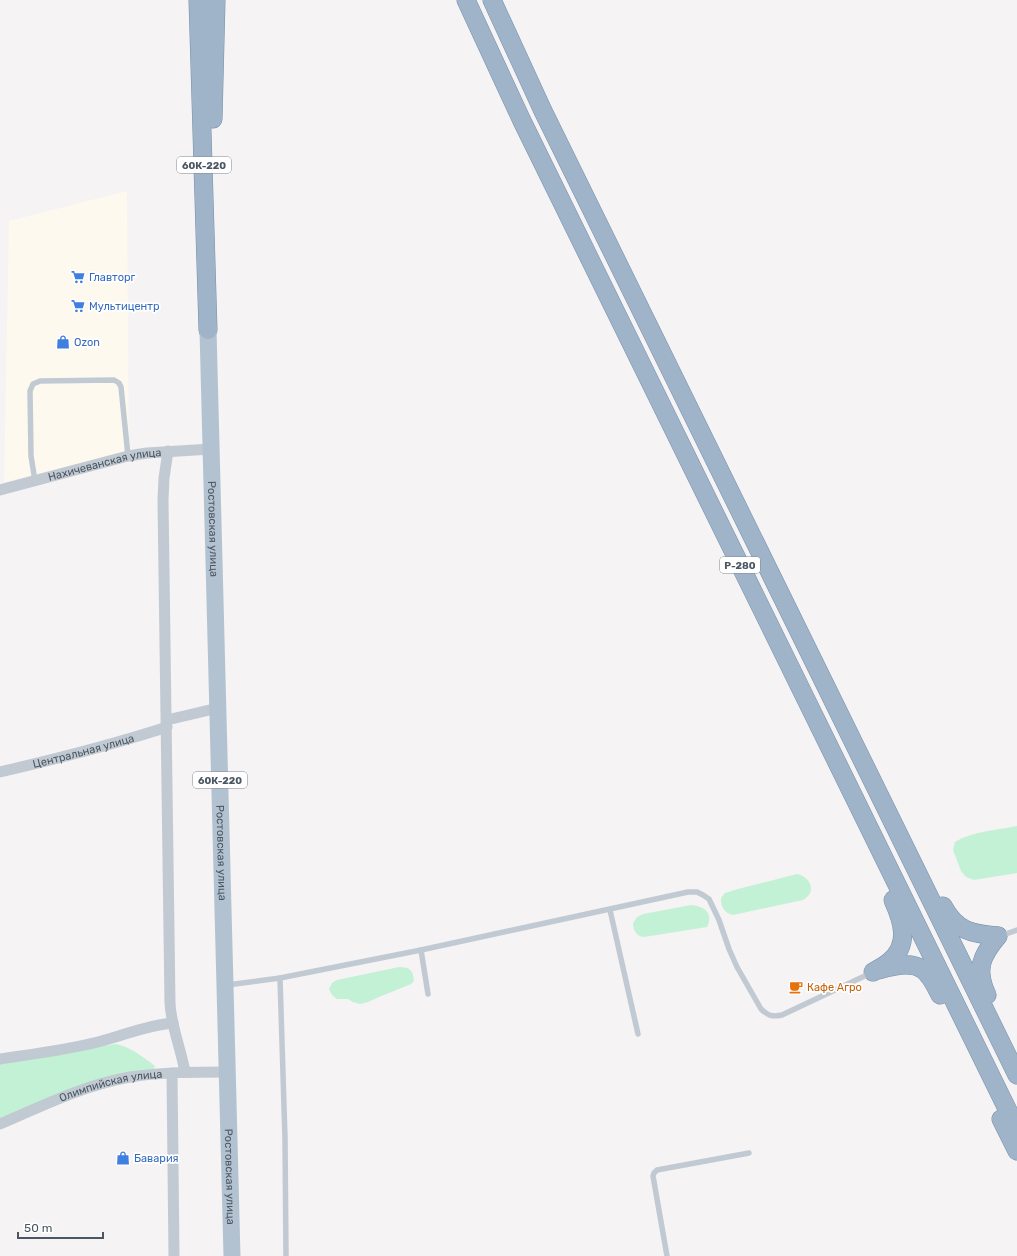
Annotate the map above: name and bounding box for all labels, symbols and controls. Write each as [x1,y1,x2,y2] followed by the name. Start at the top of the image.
[177,157,231,173] road number: 60К-220
[70,269,86,285] supermarket icon: Главторг
[89,271,136,284] place label: Главторг
[70,298,86,314] supermarket icon: Мультицентр
[89,300,159,313] place label: Мультицентр
[55,334,71,350] shop icon: Ozon
[74,336,100,349] place label: Ozon
[47,446,162,484] street label: Нахичеванская улица
[205,481,220,577] street label: Ростовская улица
[720,557,760,573] road number: Р-280
[32,732,136,771] street label: Центральная улица
[193,772,247,788] road number: 60К-220
[213,805,229,901] street label: Ростовская улица
[788,979,804,995] cafe icon: Кафе Агро
[807,981,862,994] place label: Кафе Агро
[57,1067,163,1105] street label: Олимпийская улица
[222,1129,237,1225] street label: Ростовская улица
[115,1150,131,1166] shop icon: Бавария
[134,1152,179,1165] place label: Бавария
[18,1214,103,1240] scale bar
[24,1221,52,1235] text: 50 m

